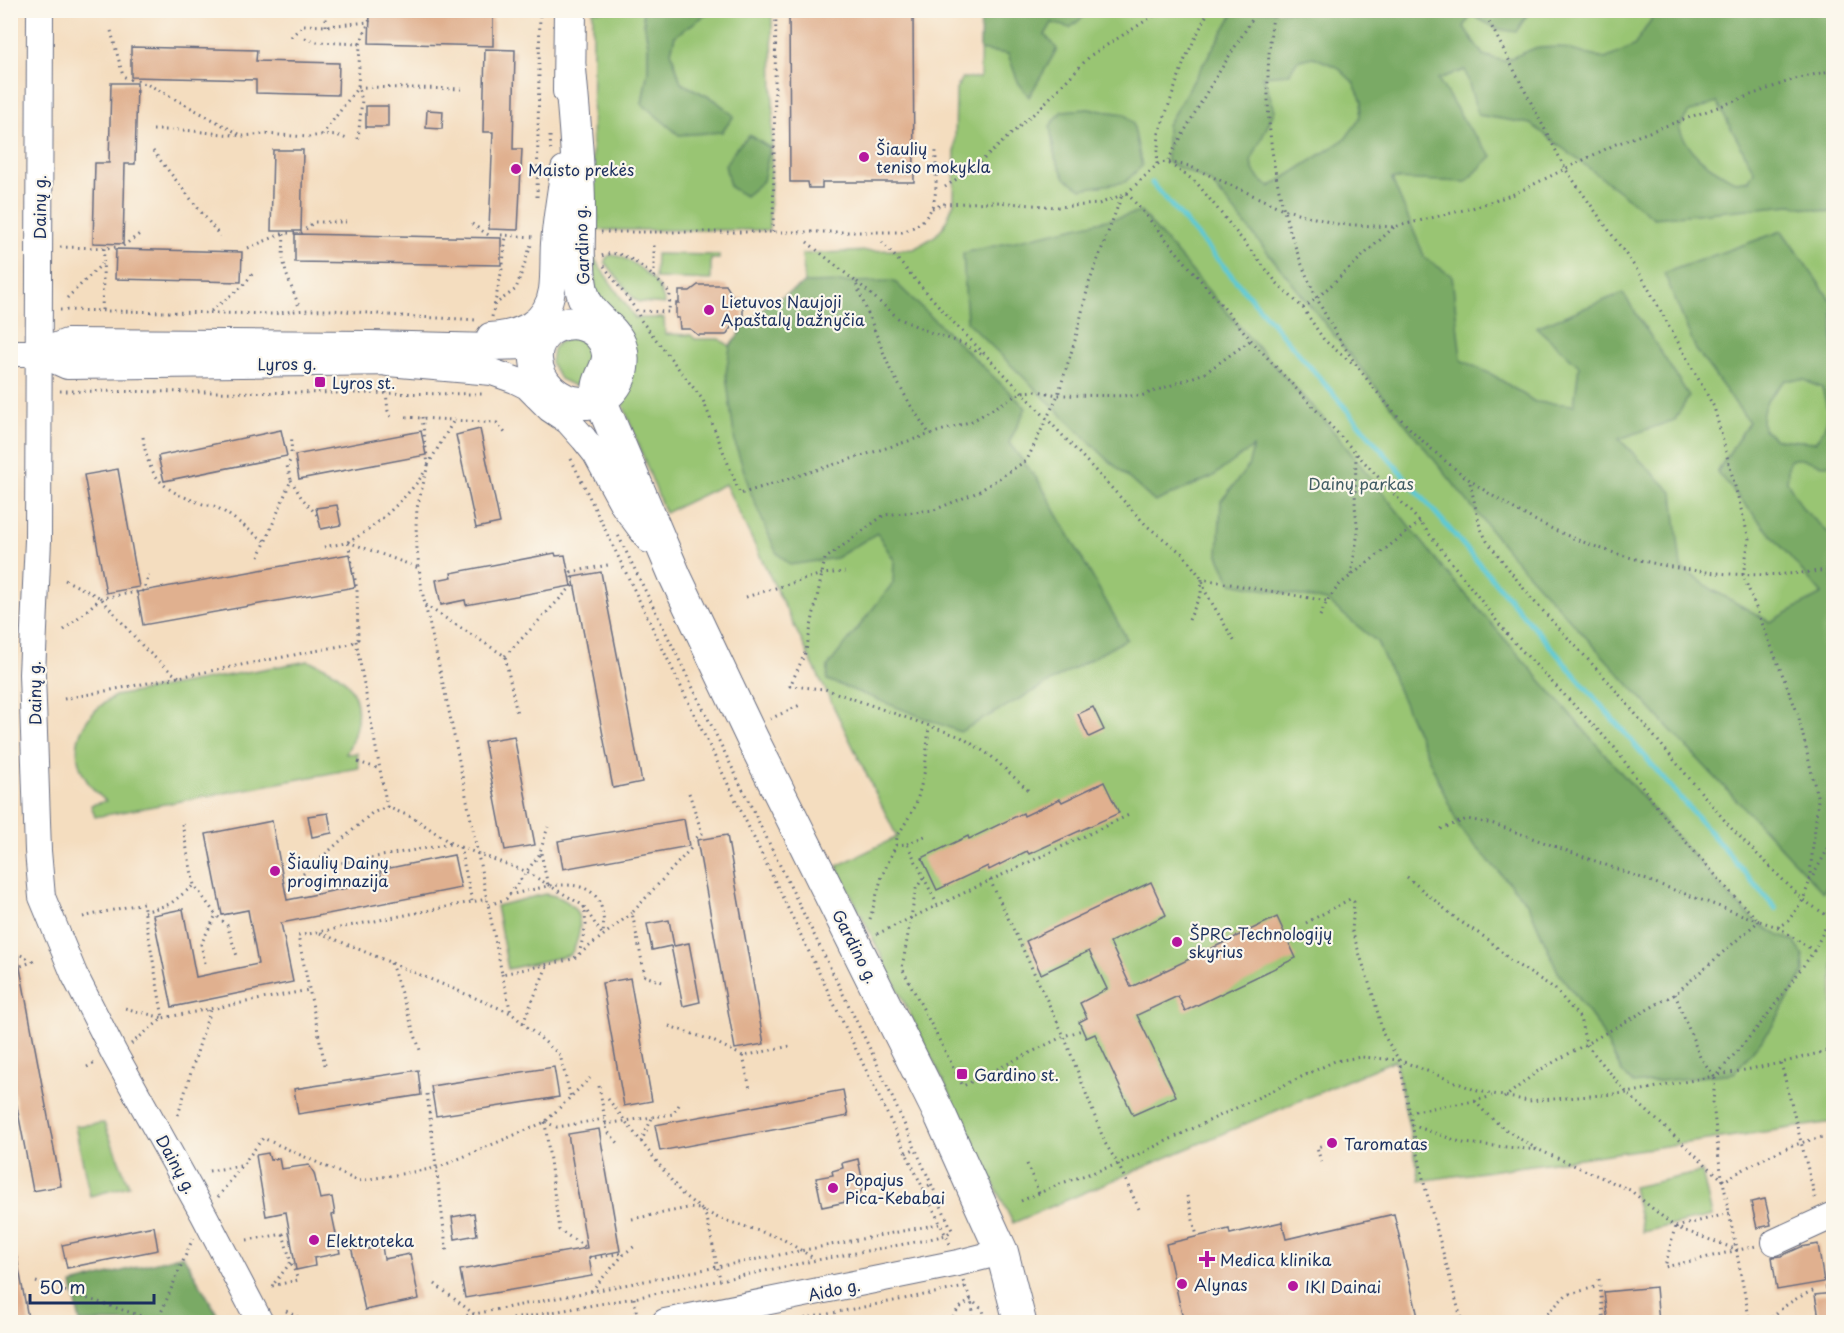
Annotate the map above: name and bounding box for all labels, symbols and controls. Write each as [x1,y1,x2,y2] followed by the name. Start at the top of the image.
[876,136,991,178] place label: Šiaulių teniso mokykla
[857,150,871,164] marker: Šiaulių teniso mokykla
[528,157,634,181] place label: Maisto prekės
[509,162,523,176] marker: Maisto prekės
[27,175,51,239] street label: Dainų g.
[568,205,594,285] street label: Gardino g.
[721,289,865,331] place label: Lietuvos Naujoji Apaštalų bažnyčia
[702,303,716,317] marker: Lietuvos Naujoji Apaštalų bažnyčia
[257,350,317,376] street label: Lyros g.
[332,370,396,394] place label: Lyros st.
[313,375,327,389] marker: Lyros st.
[1308,471,1414,495] park label: Dainų parkas
[21,661,47,725] street label: Dainų g.
[287,850,389,892] place label: Šiaulių Dainų progimnazija
[268,864,282,878] marker: Šiaulių Dainų progimnazija
[827,905,885,987] street label: Gardino g.
[1189,921,1332,963] place label: ŠPRC Technologijų skyrius
[1170,935,1184,949] marker: ŠPRC Technologijų skyrius
[974,1062,1059,1086] place label: Gardino st.
[955,1067,969,1081] marker: Gardino st.
[151,1130,203,1198] street label: Dainų g.
[1344,1131,1428,1155] place label: Taromatas
[1325,1136,1339,1150] marker: Taromatas
[845,1167,945,1209] place label: Popajus Pica-Kebabai
[826,1181,840,1195] marker: Popajus Pica-Kebabai
[326,1228,414,1252] place label: Elektroteka
[307,1233,321,1247] marker: Elektroteka
[1220,1247,1331,1271] place label: Medica klinika
[1198,1250,1216,1268] marker: Medica klinika
[30,1267,154,1305] scale bar
[806,1272,862,1306] street label: Aido g.
[1194,1272,1248,1296] place label: Alynas
[39,1273,86,1300] text: 50 m
[1305,1274,1381,1298] place label: IKI Dainai
[1175,1277,1189,1291] marker: Alynas
[1286,1279,1300,1293] marker: IKI Dainai

